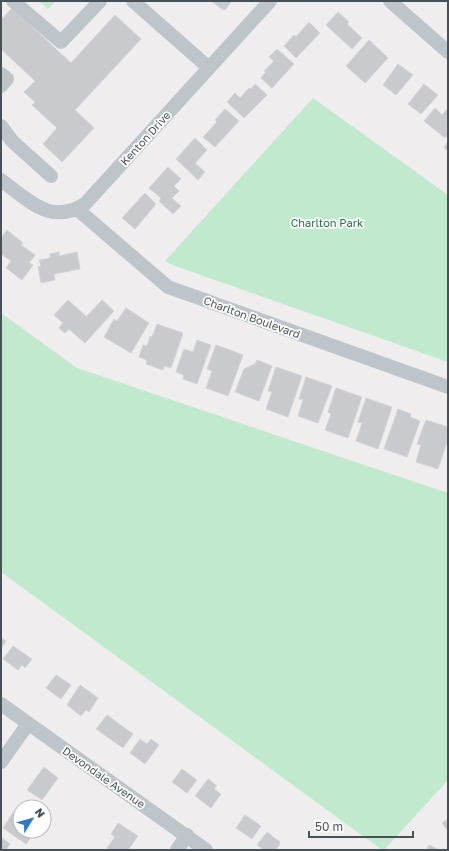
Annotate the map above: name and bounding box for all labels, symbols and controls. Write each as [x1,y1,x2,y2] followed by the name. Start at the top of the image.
[117,108,173,168] street label: Kenton Drive
[291,216,363,229] park label: Charlton Park
[202,293,302,341] street label: Charlton Boulevard
[60,744,148,810] street label: Devondale Avenue
[12,799,52,839] north arrow
[33,805,48,820] text: N
[309,813,413,839] scale bar
[315,819,343,834] text: 50 m

